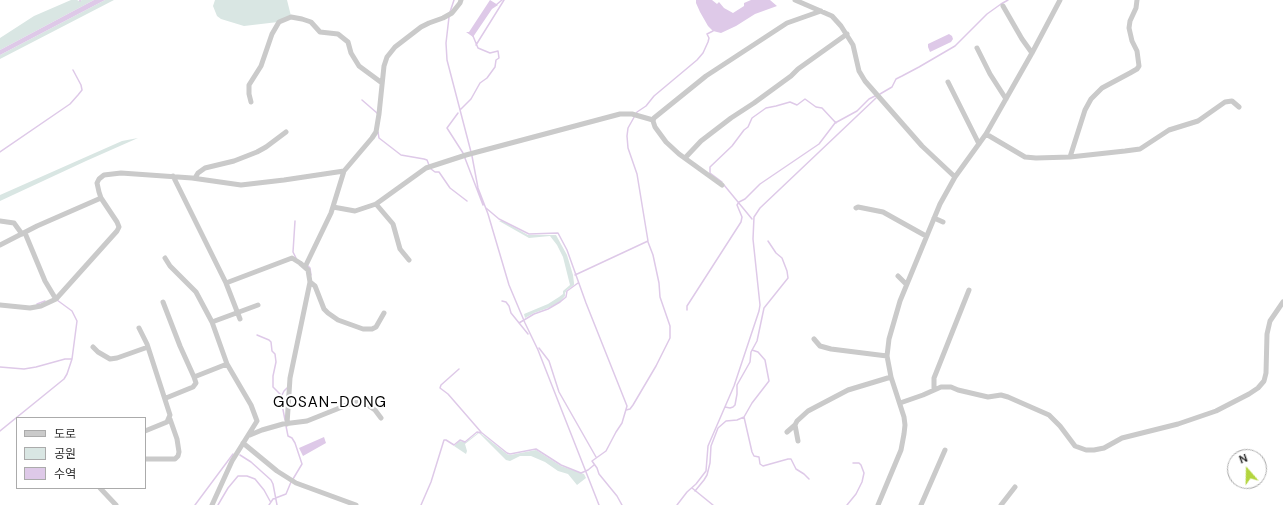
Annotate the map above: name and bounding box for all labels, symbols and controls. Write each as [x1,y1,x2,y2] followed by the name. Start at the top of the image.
[273,394,387,412] district label: GOSAN-DONG
[16,417,146,489] legend
[54,426,76,442] text: 도로
[54,446,76,462] text: 공원
[1227,449,1267,489] north arrow
[1237,451,1249,467] text: N
[54,466,76,482] text: 수역

